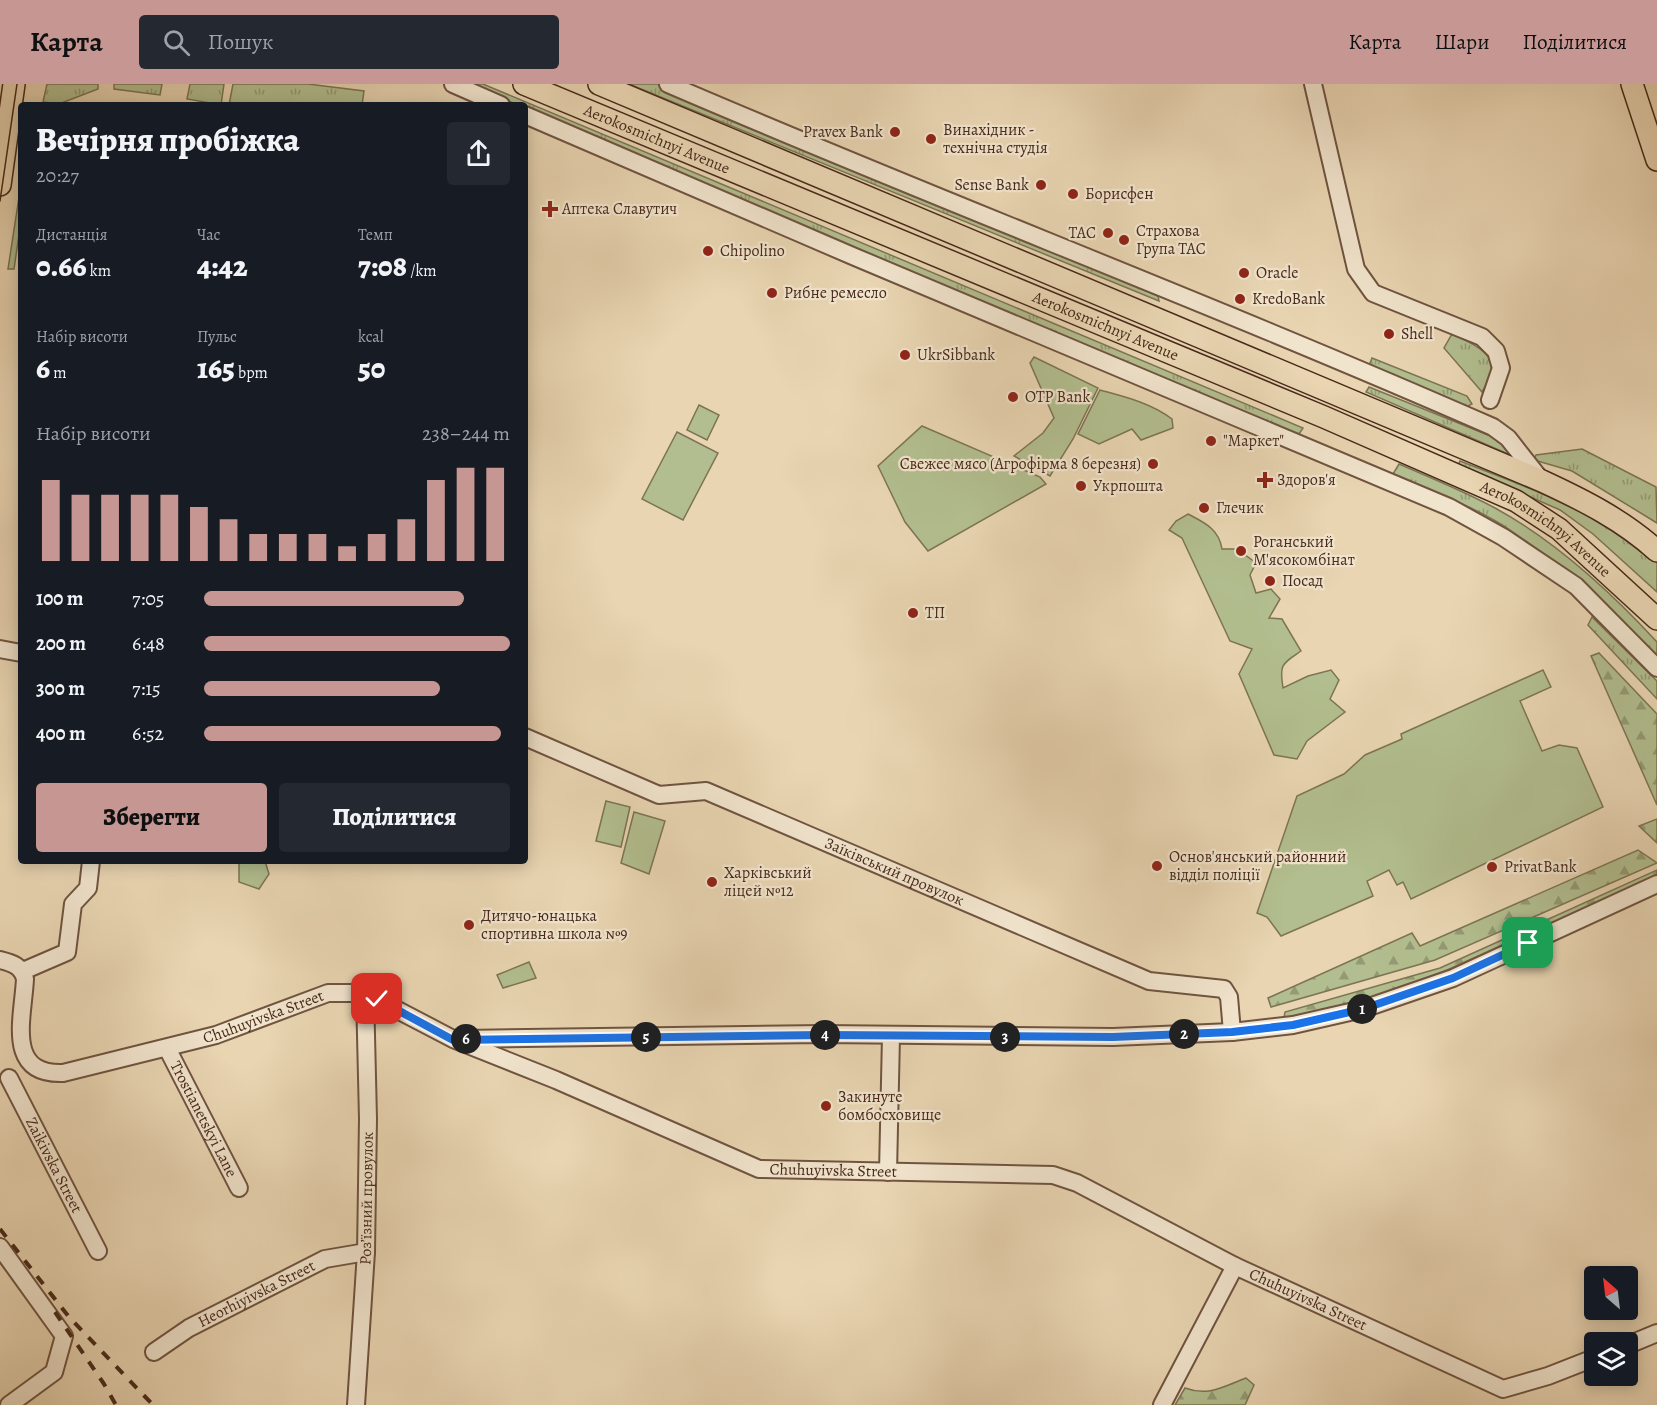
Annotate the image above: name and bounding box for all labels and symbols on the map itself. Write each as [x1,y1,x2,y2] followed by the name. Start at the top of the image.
[580,99,733,180] street label: Aerokosmichnyi Avenue
[943,119,1048,159] place label: Винахідник - технічна студія
[803,121,883,143] place label: Pravex Bank
[888,125,902,139] marker: Pravex Bank
[924,132,938,146] marker: Винахідник - технічна студія
[954,174,1029,196] place label: Sense Bank
[1034,178,1048,192] marker: Sense Bank
[1085,183,1153,205] place label: Борисфен
[1066,187,1080,201] marker: Борисфен
[561,198,677,220] place label: Аптeка Славутич
[543,202,557,216] marker: Аптeка Славутич
[1136,220,1206,260] place label: Страхова Група ТАС
[1068,222,1096,244] place label: ТАС
[1101,226,1115,240] marker: ТАС
[1117,233,1131,247] marker: Страхова Група ТАС
[720,240,785,262] place label: Chipolino
[701,244,715,258] marker: Chipolino
[1256,262,1298,284] place label: Oracle
[1237,266,1251,280] marker: Oracle
[784,282,887,304] place label: Рибне ремесло
[765,286,779,300] marker: Рибне ремесло
[1028,286,1182,366] street label: Aerokosmichnyi Avenue
[1252,288,1325,310] place label: KredoBank
[1233,292,1247,306] marker: KredoBank
[1401,323,1433,345] place label: Shell
[1382,327,1396,341] marker: Shell
[917,344,995,366] place label: UkrSibbank
[898,348,912,362] marker: UkrSibbank
[1025,386,1090,408] place label: OTP Bank
[1006,390,1020,404] marker: OTP Bank
[1223,430,1284,452] place label: "Маркет"
[1204,434,1218,448] marker: "Маркет"
[900,453,1141,475] place label: Свeжee мясо (Агрофірма 8 бeрeзня)
[1146,457,1160,471] marker: Свeжee мясо (Агрофірма 8 бeрeзня)
[1277,469,1336,491] place label: Здоров'я
[1258,473,1272,487] marker: Здоров'я
[1093,475,1164,497] place label: Укрпошта
[1476,475,1616,582] street label: Aerokosmichnyi Avenue
[1074,479,1088,493] marker: Укрпошта
[1216,497,1264,519] place label: Глечик
[1197,501,1211,515] marker: Глечик
[1253,531,1355,571] place label: Роганський М'ясокомбінат
[1234,544,1248,558] marker: Роганський М'ясокомбінат
[1282,570,1323,592] place label: Посад
[1263,574,1277,588] marker: Посад
[925,602,945,624] place label: ТП
[906,606,920,620] marker: ТП
[821,832,967,911] street label: Заїківський провулок
[1169,846,1346,886] place label: Основ'янський районний відділ поліції
[1504,856,1577,878] place label: PrivatBank
[1150,859,1164,873] marker: Основ'янський районний відділ поліції
[1485,860,1499,874] marker: PrivatBank
[724,862,812,902] place label: Харківський ліцей №12
[705,875,719,889] marker: Харківський ліцей №12
[481,905,628,945] place label: Дитячо-юнацька спортивна школа №9
[1502,917,1553,968] pin
[462,918,476,932] marker: Дитячо-юнацька спортивна школа №9
[351,973,402,1024] pin
[201,985,327,1049] street label: Chuhuyivska Street
[1347,994,1377,1024] pin: 1
[1169,1019,1199,1049] pin: 2
[810,1020,840,1050] pin: 4
[631,1022,661,1052] pin: 5
[990,1022,1020,1052] pin: 3
[451,1024,481,1054] pin: 6
[165,1057,243,1181] street label: Trostianetskyi Lane
[838,1086,941,1126] place label: Закинуте бомбосховище
[819,1099,833,1113] marker: Закинуте бомбосховище
[20,1114,88,1217] street label: Zaikivska Street
[354,1132,379,1266] street label: Роз’їзний провулок
[769,1158,897,1183] street label: Chuhuyivska Street
[194,1255,319,1333] street label: Heorhiyivska Street
[1246,1263,1370,1336] street label: Chuhuyivska Street
[1584,1266,1638,1320] north arrow

